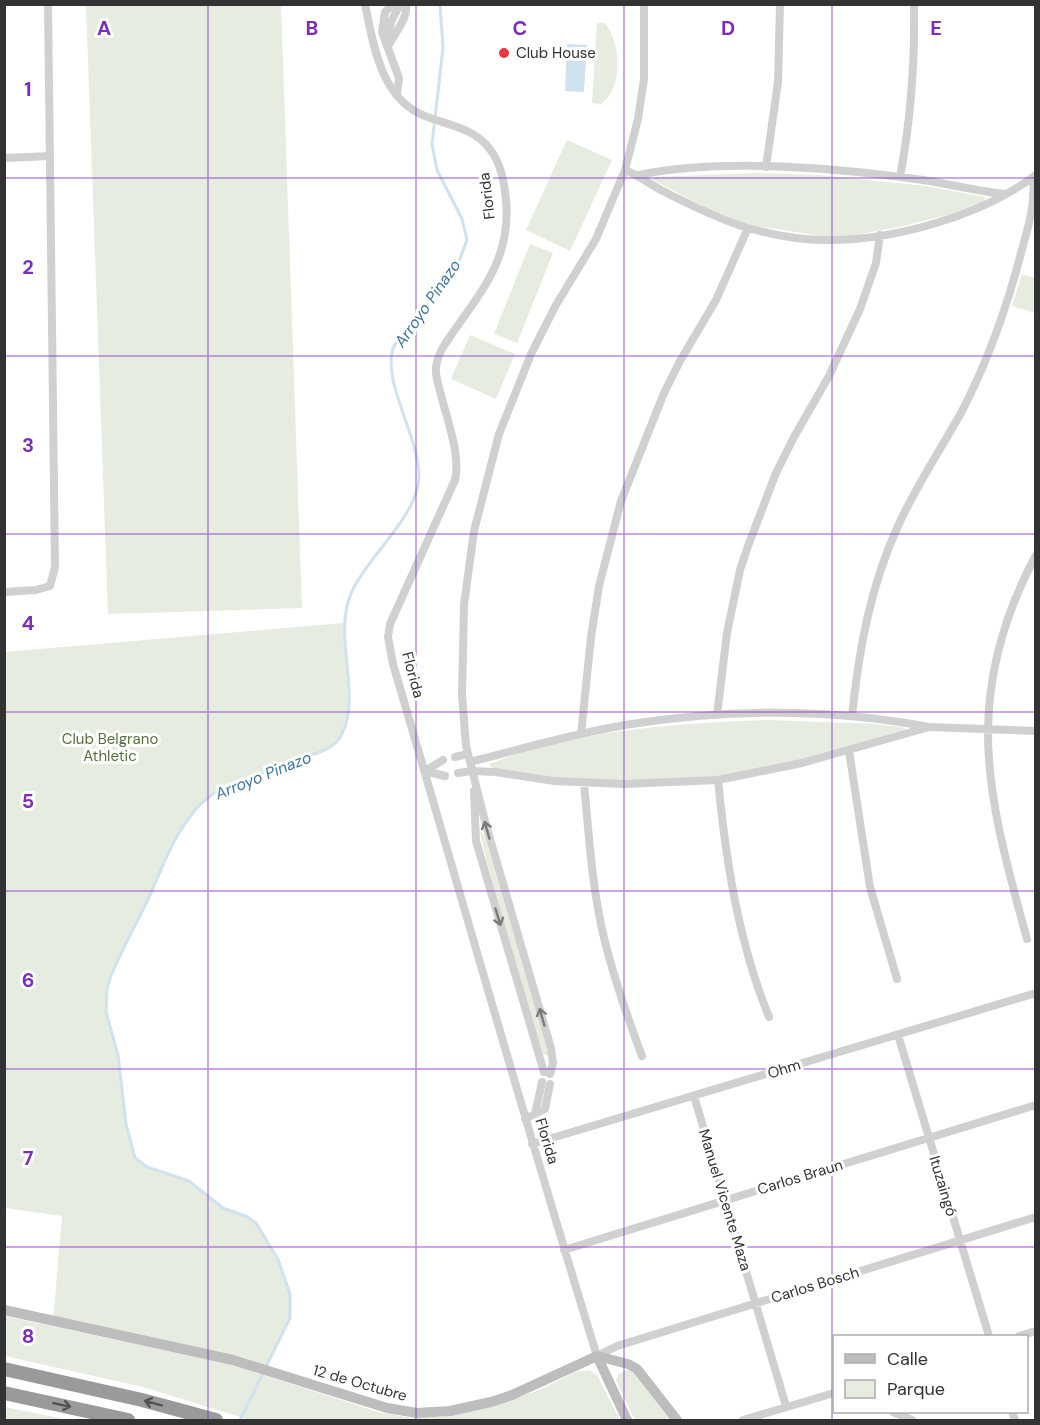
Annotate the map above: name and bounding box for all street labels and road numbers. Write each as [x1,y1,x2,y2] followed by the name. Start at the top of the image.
[474,171,500,221] street label: Florida
[397,650,429,700] street label: Florida
[765,1055,803,1083] street label: Ohm
[531,1116,563,1166] street label: Florida
[694,1127,756,1273] street label: Manuel Vicente Maza
[924,1153,962,1219] street label: Ituzaingó
[755,1155,845,1199] street label: Carlos Braun
[769,1262,861,1308] street label: Carlos Bosch
[311,1360,409,1406] street label: 12 de Octubre

